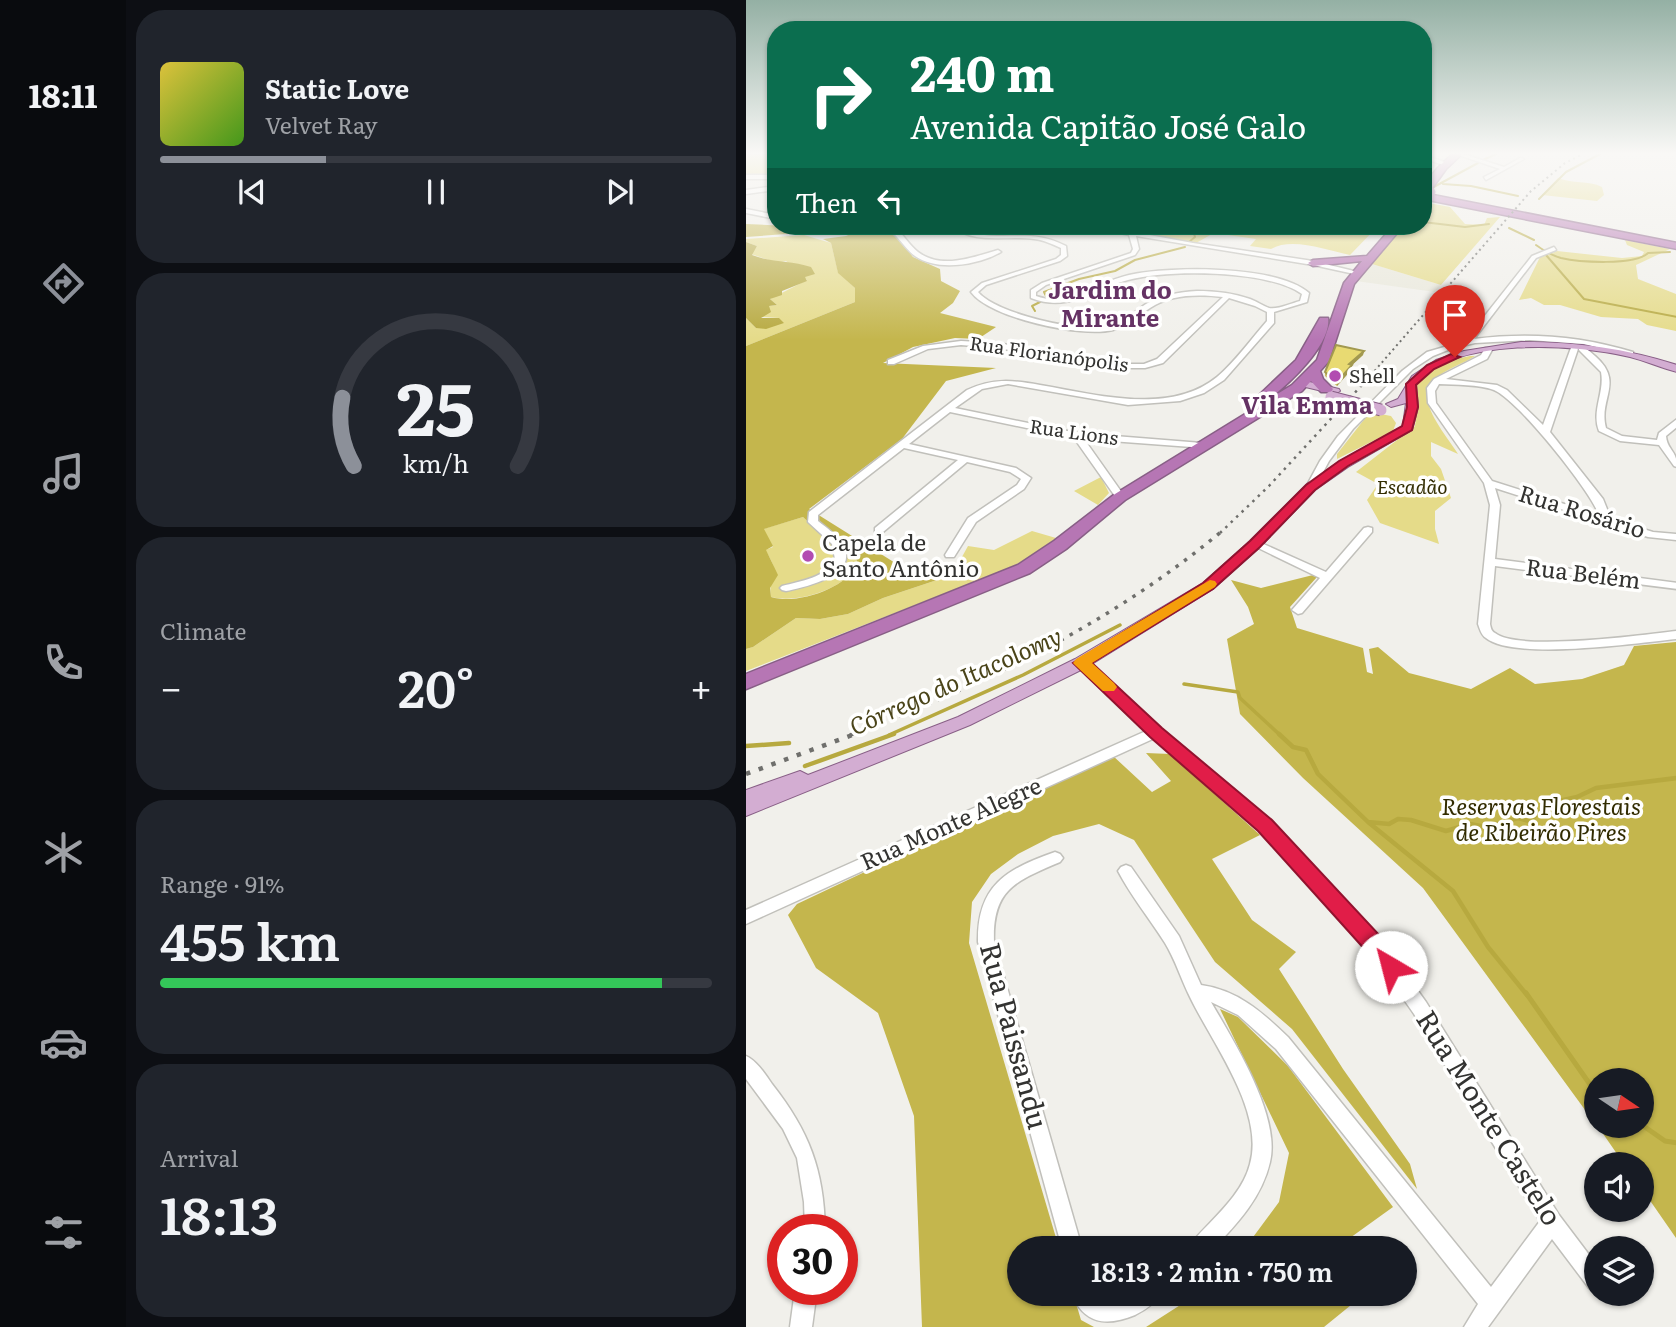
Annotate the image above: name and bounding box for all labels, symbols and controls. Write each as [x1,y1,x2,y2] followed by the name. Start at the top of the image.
[910,34,1055,107] text: 240 m
[795,49,886,140] icon: right
[265,68,409,107] text: Static Love
[28,70,98,118] text: 18:11
[910,101,1306,149] text: Avenida Capitão José Galo
[265,107,377,141] text: Velvet Ray
[233,173,271,211] icon: previous
[417,173,455,211] icon: pause
[601,173,639,211] icon: next
[795,182,857,221] text: Then
[871,182,909,220] icon: left
[39,259,88,308] icon: directions
[1048,271,1172,334] district label: Jardim do Mirante
[1425,285,1485,357] pin
[1436,296,1474,334] icon: arrive
[968,328,1131,378] street label: Rua Florianópolis
[397,351,475,459] text: 25
[1349,361,1395,389] place label: Shell
[1327,368,1343,384] marker: Shell
[1241,386,1373,421] district label: Vila Emma
[1028,411,1121,451] street label: Rua Lions
[403,444,469,481] text: km/h
[39,449,88,498] icon: music
[1376,472,1448,500] park label: Escadão
[1515,475,1650,545] street label: Rua Rosário
[822,524,979,584] place label: Capela de Santo Antônio
[800,548,816,564] marker: Capela de Santo Antônio
[1524,548,1643,596] street label: Rua Belém
[160,613,246,647] text: Climate
[843,617,1067,742] water label: Córrego do Itacolomy
[39,638,88,687] icon: phone
[398,647,474,724] text: 20°
[160,657,182,714] text: −
[690,657,712,714] text: +
[854,767,1046,877] street label: Rua Monte Alegre
[1441,788,1641,848] park label: Reservas Florestais de Ribeirão Pires
[39,828,88,877] icon: climate
[160,866,284,900] text: Range · 91%
[160,900,340,977] text: 455 km
[1354,930,1428,1004] position arrow
[971,937,1061,1134] street label: Rua Paissandu
[1407,1001,1574,1233] street label: Rua Monte Castelo
[39,1018,88,1067] icon: car
[1584,1068,1654,1138] north arrow
[1584,1068,1654,1306] map controls
[160,1140,239,1174] text: Arrival
[1584,1152,1654,1222] button: sound
[160,1174,278,1251] text: 18:13
[39,1208,88,1257] icon: filters
[767,1214,858,1305] speed limit sign: 30
[1584,1236,1654,1306] button: layers
[1091,1251,1333,1290] text: 18:13 · 2 min · 750 m

